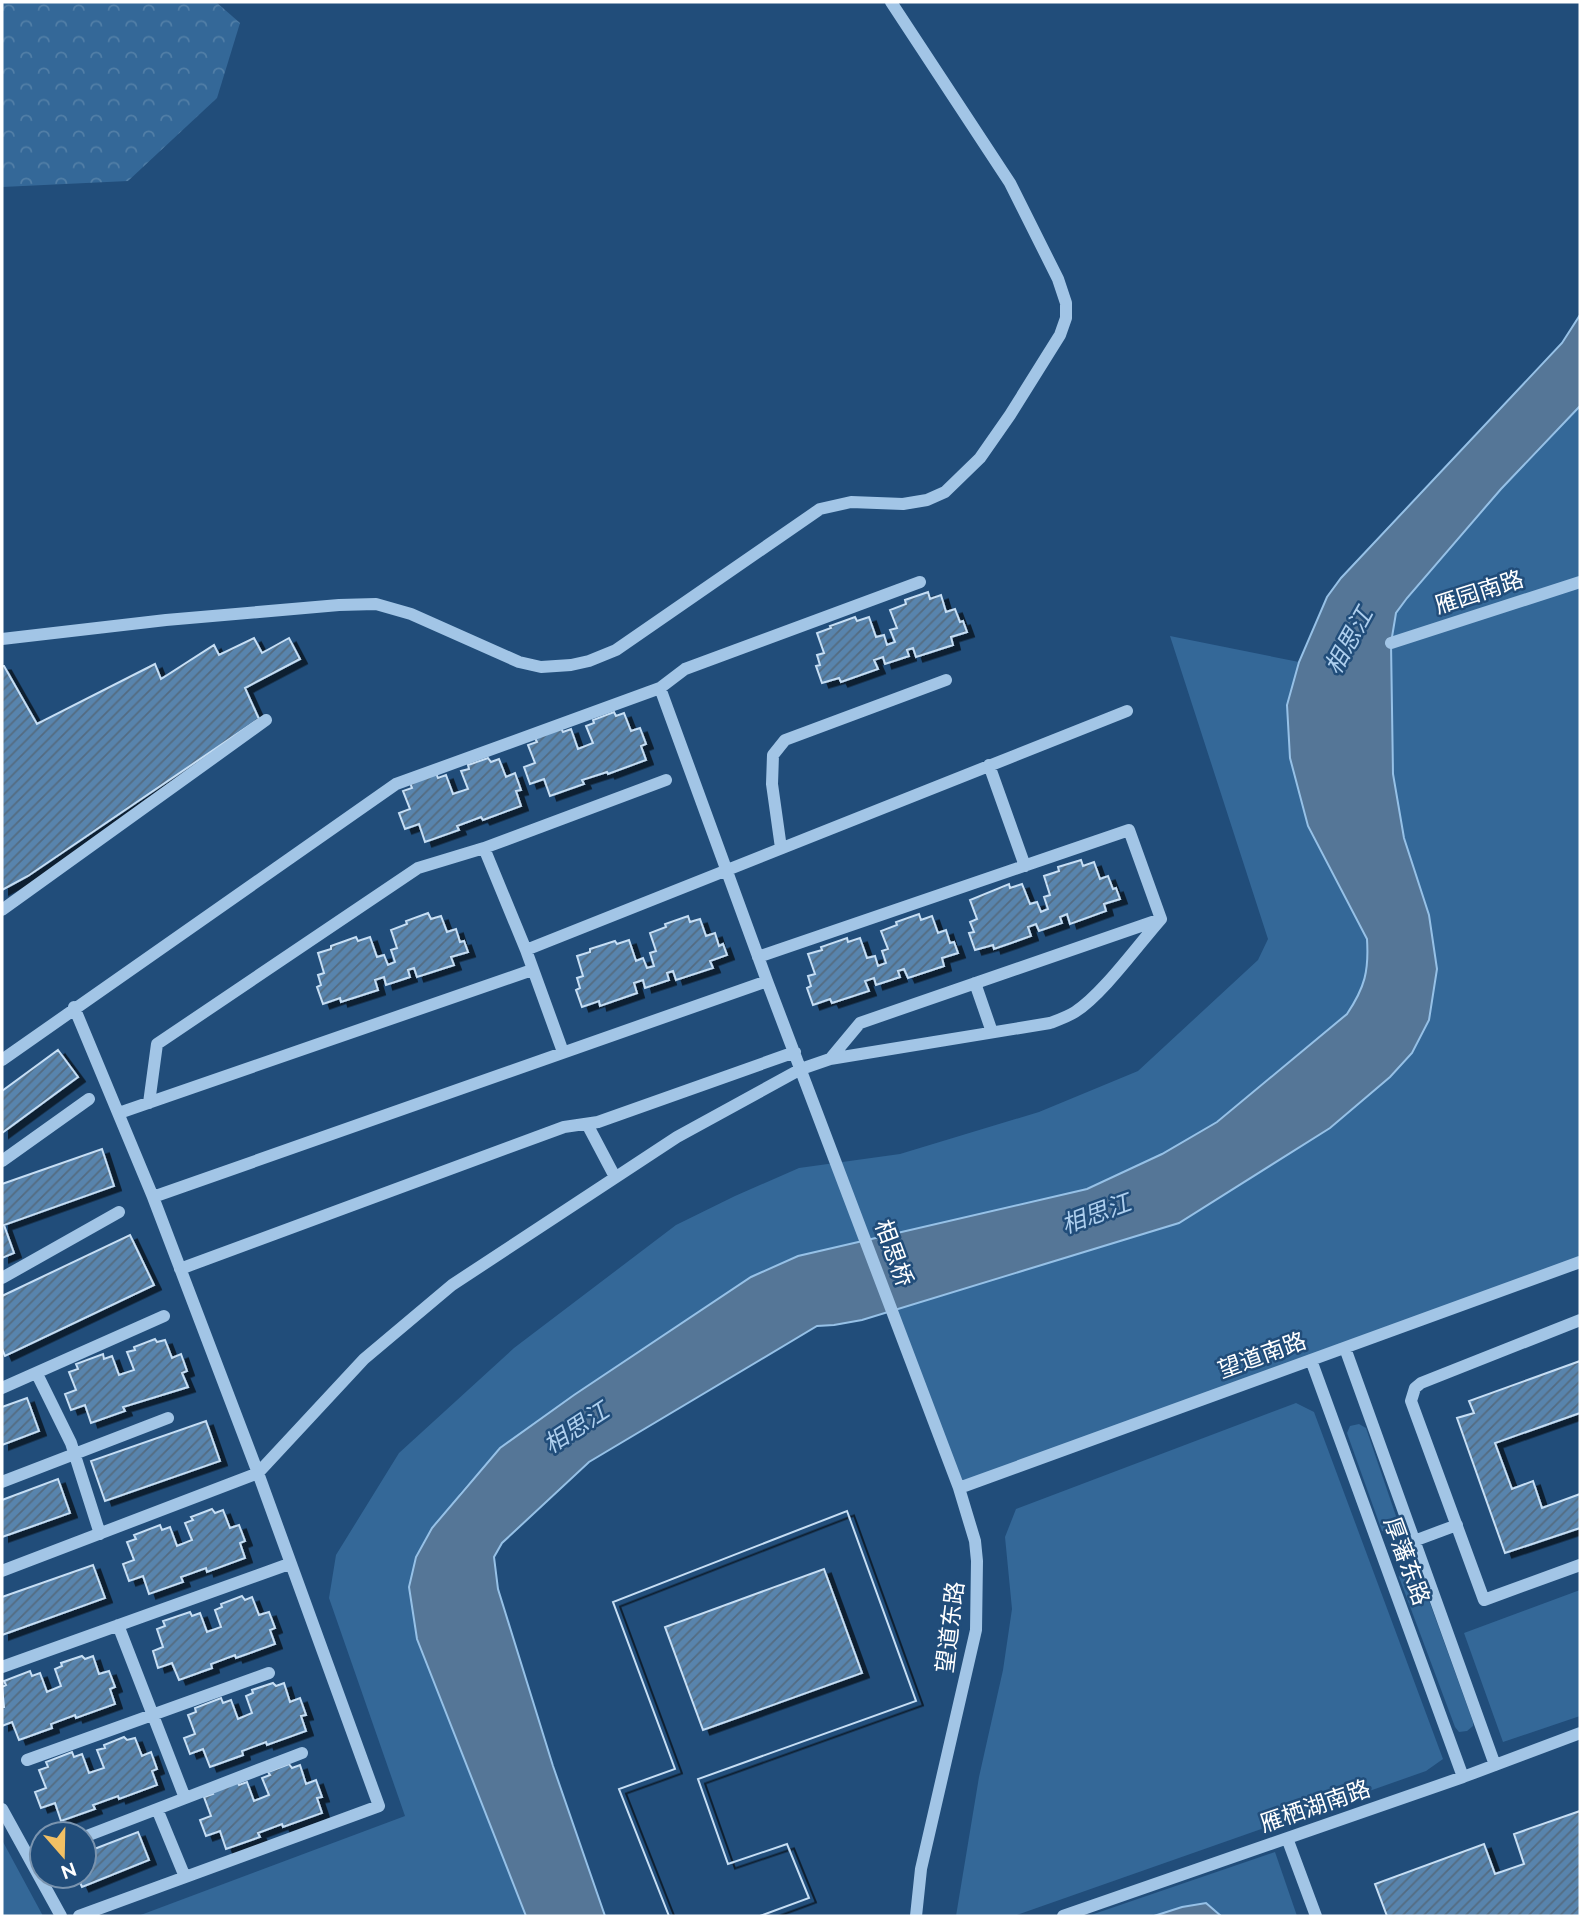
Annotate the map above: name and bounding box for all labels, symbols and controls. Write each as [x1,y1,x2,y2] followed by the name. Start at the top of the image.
[1431,564,1527,619] street label: 雁园南路
[1318,600,1380,679] water label: 相思江
[1057,1187,1137,1239] water label: 相思江
[870,1216,919,1290] street label: 相思桥
[1214,1326,1310,1383] street label: 望道南路
[538,1394,616,1459] water label: 相思江
[1379,1513,1436,1609] street label: 厚藩东路
[930,1580,969,1674] street label: 望道东路
[1256,1774,1374,1837] street label: 雁栖湖南路
[28,1820,98,1890] north arrow
[58,1858,79,1884] text: N

